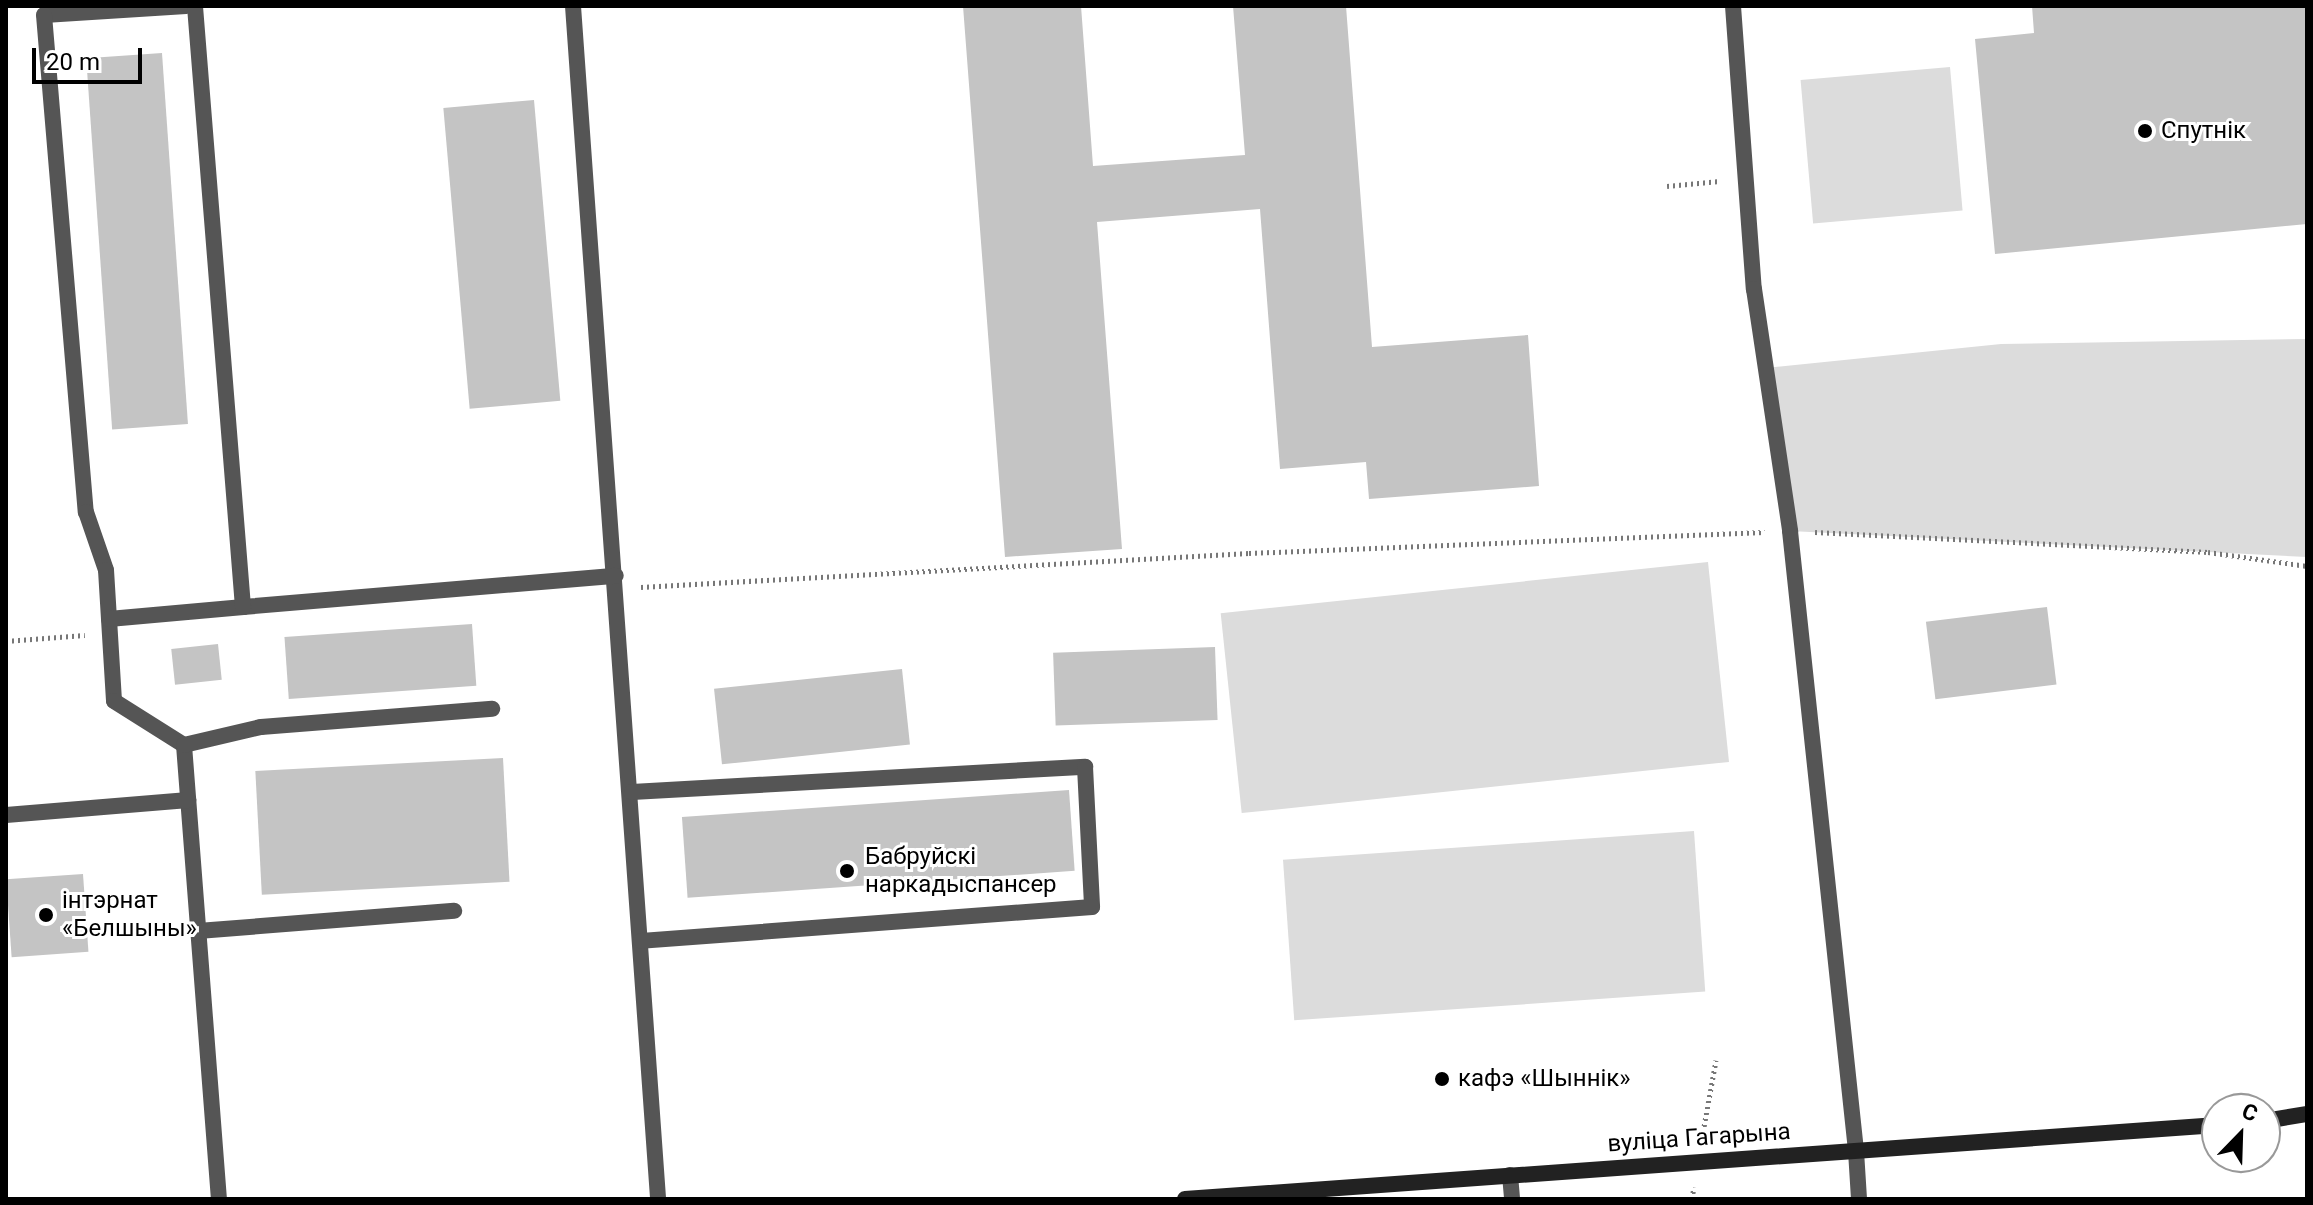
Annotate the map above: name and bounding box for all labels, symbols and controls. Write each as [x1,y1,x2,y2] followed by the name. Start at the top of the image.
[36,32,146,82] scale bar
[46,48,100,76] text: 20 m
[2161,117,2246,145] place label: Спутнік
[2136,122,2154,140] marker: Спутнік
[865,843,1057,899] place label: Бабруйскі наркадыспансер
[836,860,858,882] marker: Бабруйскі наркадыспансер
[62,887,197,943] place label: інтэрнат «Белшыны»
[37,906,55,924] marker: інтэрнат «Белшыны»
[1458,1065,1631,1093] place label: кафэ «Шыннік»
[1433,1070,1451,1088] marker: кафэ «Шыннік»
[2201,1093,2281,1173] north arrow
[2238,1098,2261,1127] text: С
[1606,1117,1792,1159] street label: вуліца Гагарына

